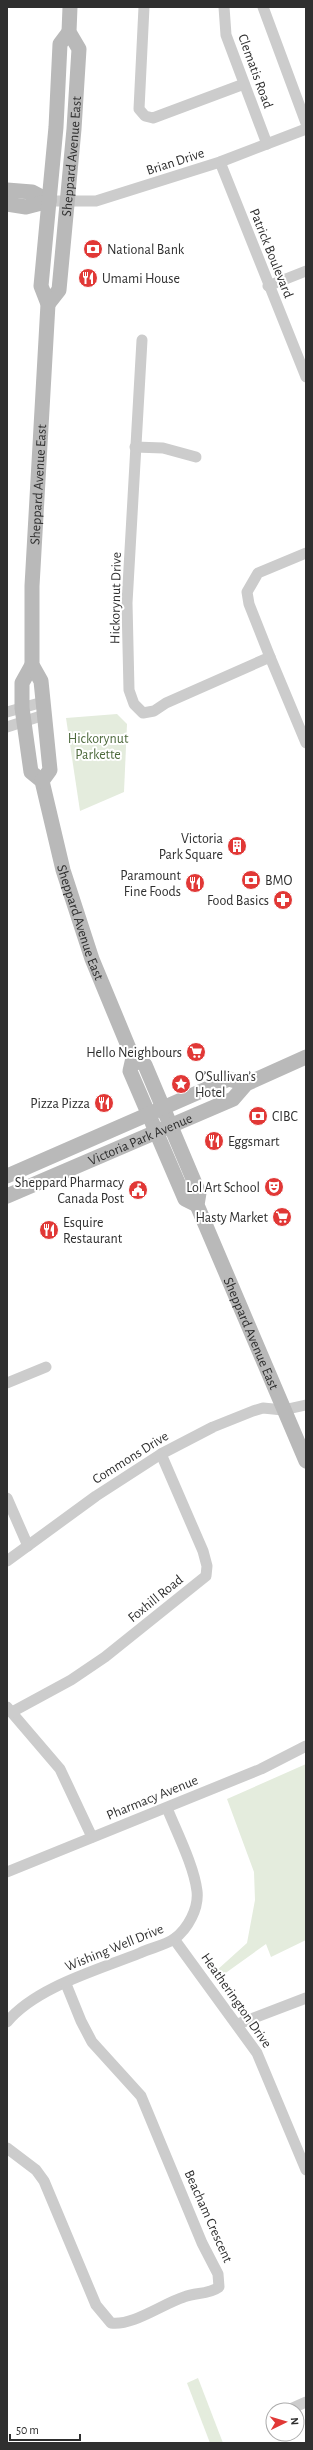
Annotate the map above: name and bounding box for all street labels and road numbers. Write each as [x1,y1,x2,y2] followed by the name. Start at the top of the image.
[235,32,275,110] street label: Clematis Road
[60,95,84,217] street label: Sheppard Avenue East
[144,146,206,178] street label: Brian Drive
[247,207,295,300] street label: Patrick Boulevard
[28,423,49,545] street label: Sheppard Avenue East
[108,552,124,644] street label: Hickorynut Drive
[54,864,106,983] street label: Sheppard Avenue East
[87,1111,195,1168] street label: Victoria Park Avenue
[221,1275,281,1392] street label: Sheppard Avenue East
[90,1429,171,1487] street label: Commons Drive
[126,1573,186,1625] street label: Foxhill Road
[105,1773,200,1823] street label: Pharmacy Avenue
[63,1922,166,1974] street label: Wishing Well Drive
[198,1951,274,2050] street label: Heatherington Drive
[181,2168,235,2265] street label: Beacham Crescent

